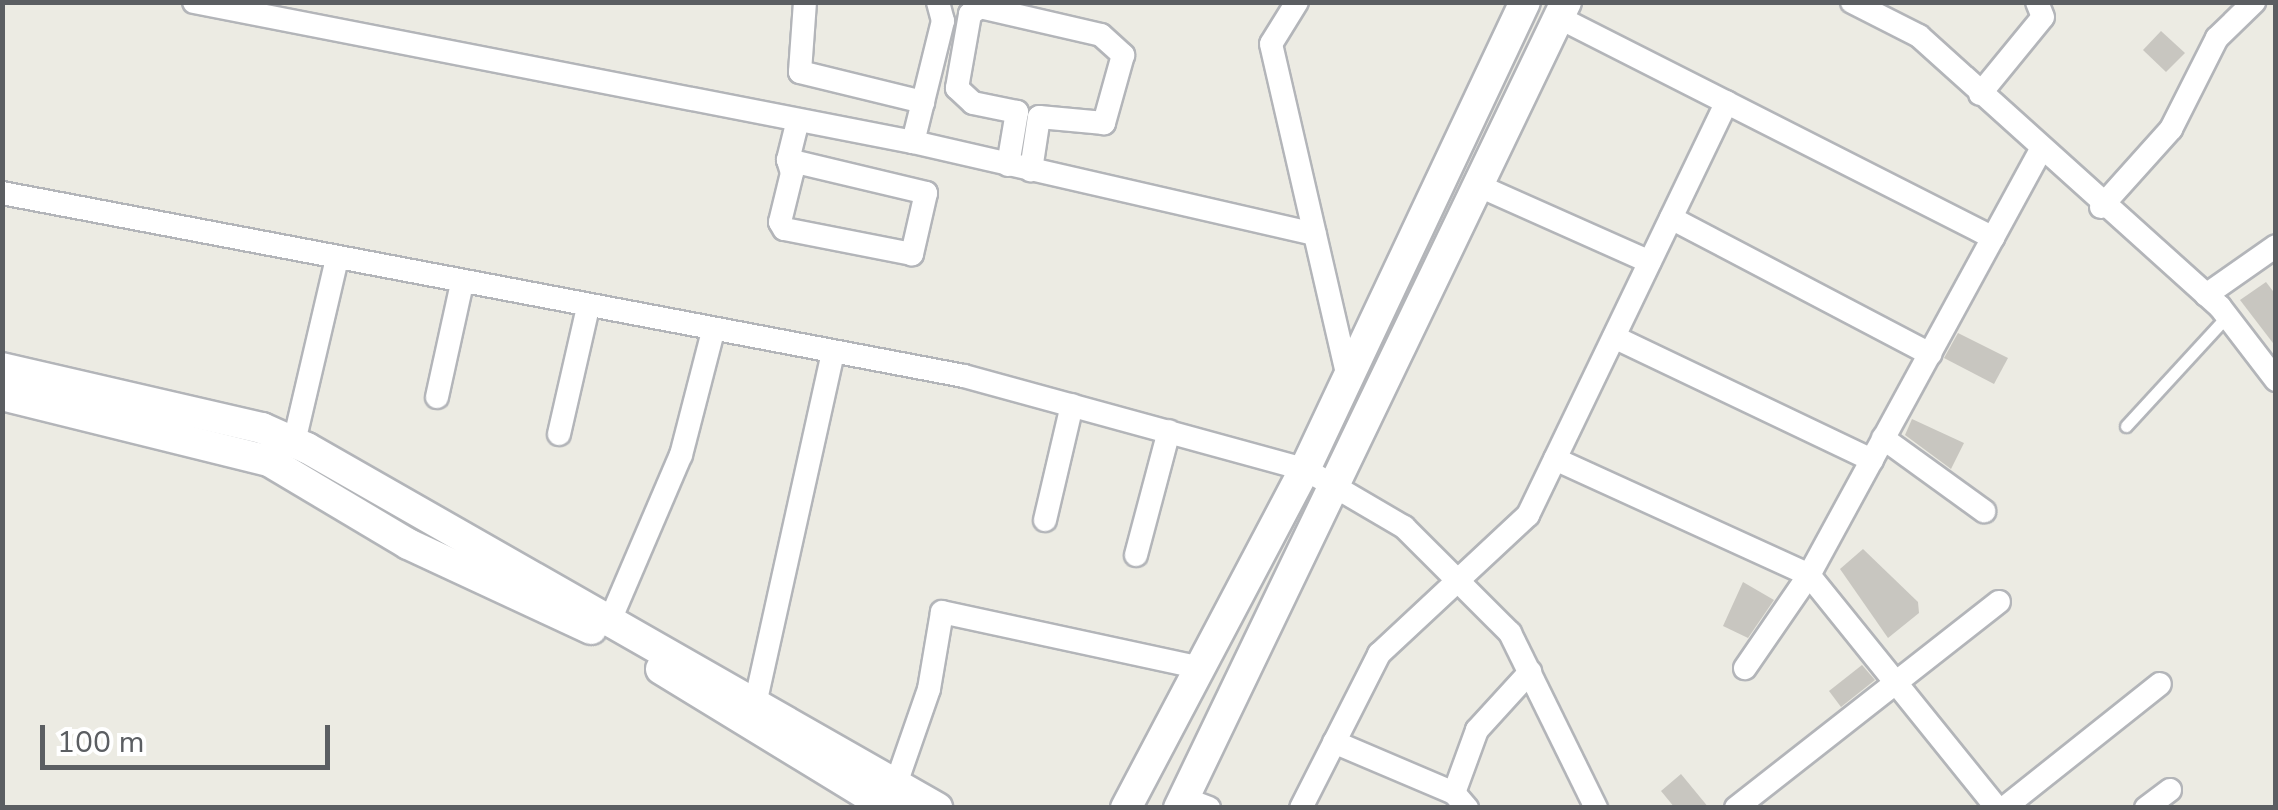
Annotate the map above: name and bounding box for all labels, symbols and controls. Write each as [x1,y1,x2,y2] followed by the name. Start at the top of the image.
[45,705,335,767] scale bar
[57,722,144,763] text: 100 m

